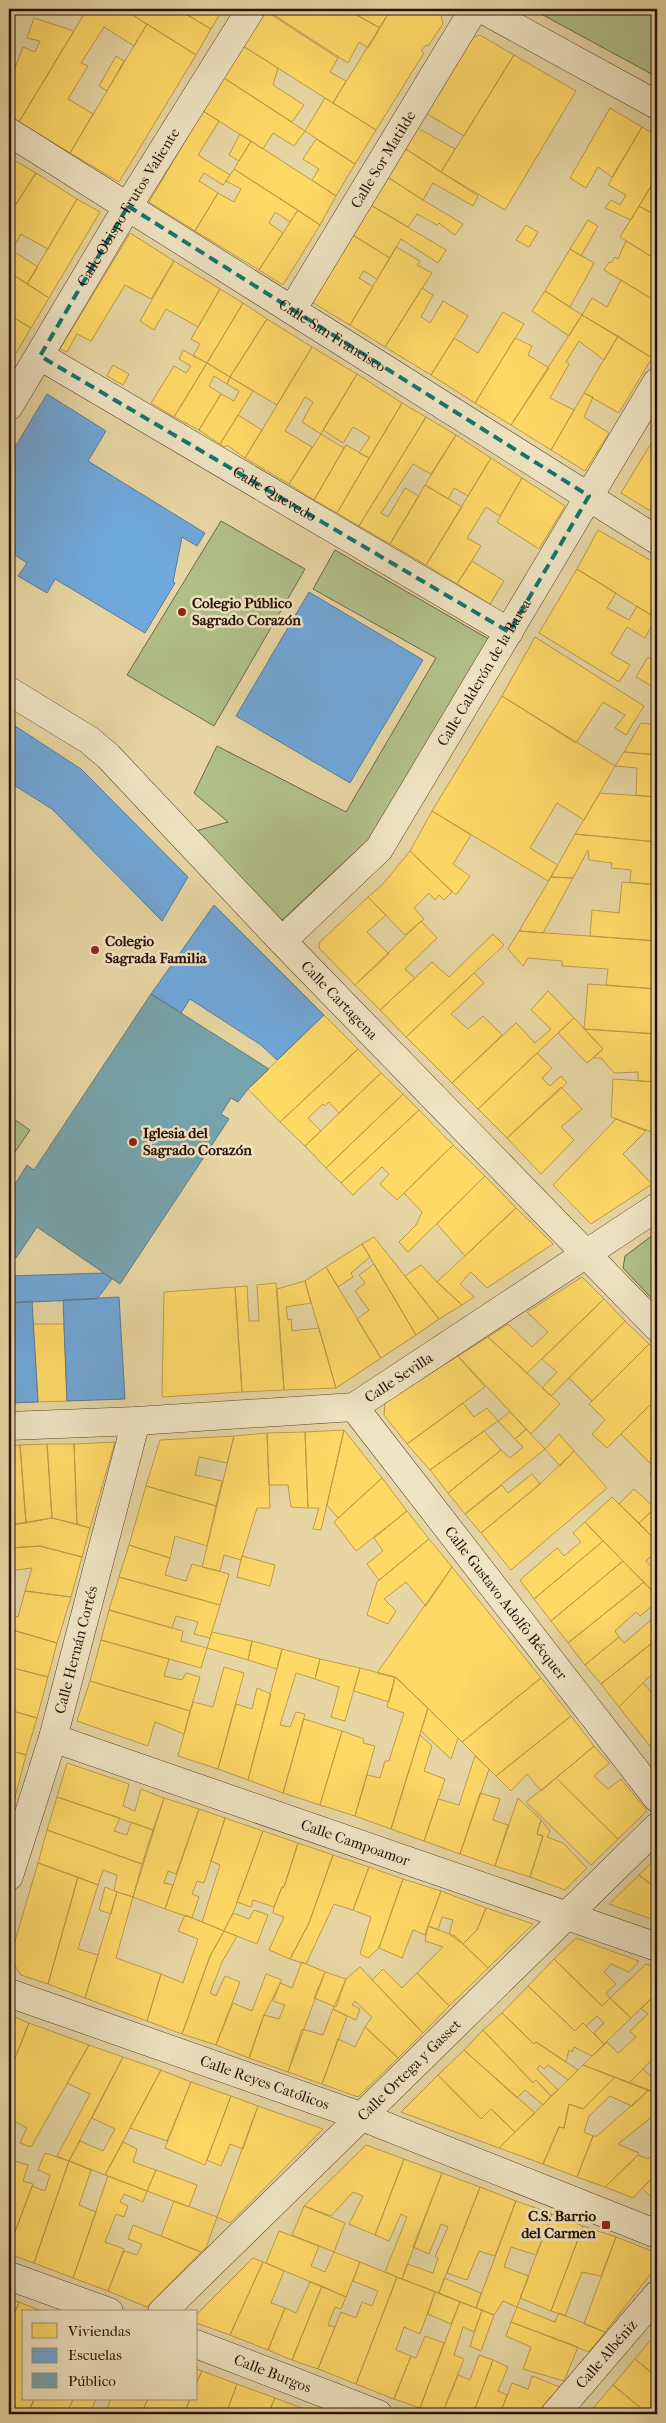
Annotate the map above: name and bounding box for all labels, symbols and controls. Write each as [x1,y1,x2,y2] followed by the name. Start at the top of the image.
[347,107,420,211] street label: Calle Sor Matilde
[73,124,184,290] street label: Calle Obispo Frutos Valiente
[275,295,390,376] street label: Calle San Francisco
[230,462,320,526] street label: Calle Quevedo
[192,594,301,629] place label: Colegio Público Sagrado Corazón
[433,595,535,749] street label: Calle Calderón de la Barca
[176,606,188,618] marker: Colegio Público Sagrado Corazón
[105,932,208,967] place label: Colegio Sagrada Familia
[89,944,101,956] marker: Colegio Sagrada Familia
[297,957,382,1044] street label: Calle Cartagena
[143,1124,252,1159] place label: Iglesia del Sagrado Corazón
[127,1136,139,1148] marker: Iglesia del Sagrado Corazón
[361,1348,437,1407] street label: Calle Sevilla
[441,1523,571,1684] street label: Calle Gustavo Adolfo Bécquer
[51,1584,102,1716] street label: Calle Hernán Cortés
[298,1815,413,1870] street label: Calle Campoamor
[354,2015,465,2125] street label: Calle Ortega y Gasset
[198,2052,332,2114] street label: Calle Reyes Católicos
[521,2207,596,2242] place label: C.S. Barrio del Carmen
[600,2219,612,2231] marker: C.S. Barrio del Carmen
[22,2310,198,2400] legend
[572,2316,641,2392] street label: Calle Albéniz
[67,2322,131,2340] text: Viviendas
[68,2346,122,2364] text: Escuelas
[231,2350,314,2397] street label: Calle Burgos
[68,2372,116,2390] text: Público

